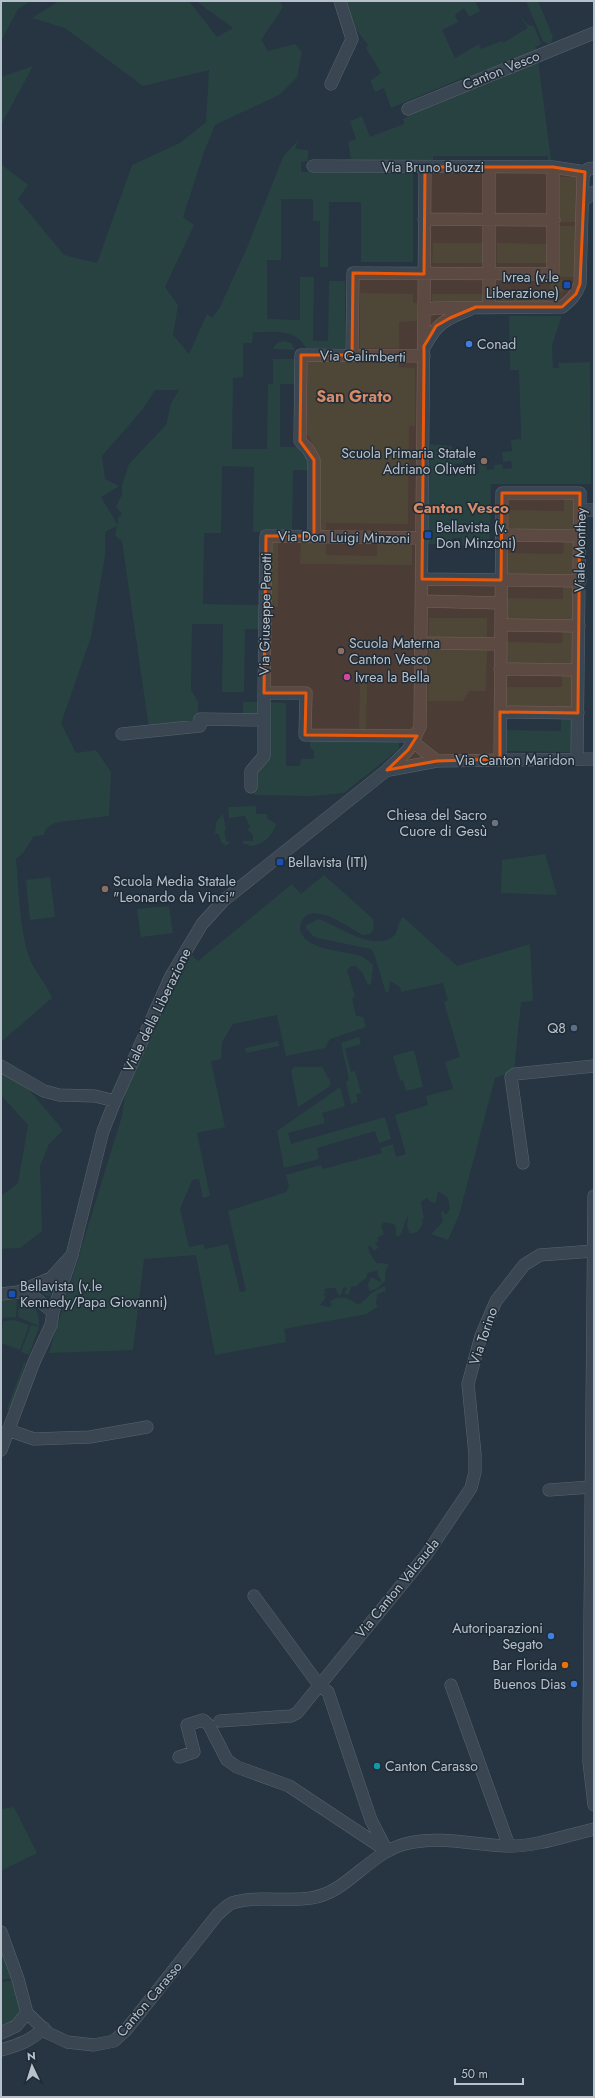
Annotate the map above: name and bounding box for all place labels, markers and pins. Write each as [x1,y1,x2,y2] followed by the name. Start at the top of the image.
[486,267,559,303] place label: Ivrea (v.le Liberazione)
[562,280,572,290] marker: Ivrea (v.le Liberazione)
[477,334,516,354] place label: Conad
[464,339,474,349] marker: Conad
[341,443,476,479] place label: Scuola Primaria Statale Adriano Olivetti
[479,456,489,466] marker: Scuola Primaria Statale Adriano Olivetti
[436,517,516,553] place label: Bellavista (v. Don Minzoni)
[423,530,433,540] marker: Bellavista (v. Don Minzoni)
[349,633,440,669] place label: Scuola Materna Canton Vesco
[336,646,346,656] marker: Scuola Materna Canton Vesco
[355,667,430,687] place label: Ivrea la Bella
[342,672,352,682] marker: Ivrea la Bella
[387,805,487,841] place label: Chiesa del Sacro Cuore di Gesù
[490,818,500,828] marker: Chiesa del Sacro Cuore di Gesù
[288,852,368,872] place label: Bellavista (ITI)
[275,857,285,867] marker: Bellavista (ITI)
[113,871,236,907] place label: Scuola Media Statale "Leonardo da Vinci"
[100,884,110,894] marker: Scuola Media Statale "Leonardo da Vinci"
[547,1018,566,1038] place label: Q8
[569,1023,579,1033] marker: Q8
[20,1276,168,1312] place label: Bellavista (v.le Kennedy/Papa Giovanni)
[7,1289,17,1299] marker: Bellavista (v.le Kennedy/Papa Giovanni)
[452,1618,543,1654] place label: Autoriparazioni Segato
[546,1631,556,1641] marker: Autoriparazioni Segato
[492,1655,557,1675] place label: Bar Florida
[560,1660,570,1670] marker: Bar Florida
[493,1674,566,1694] place label: Buenos Dias
[569,1679,579,1689] marker: Buenos Dias
[385,1756,478,1776] place label: Canton Carasso
[372,1761,382,1771] marker: Canton Carasso

